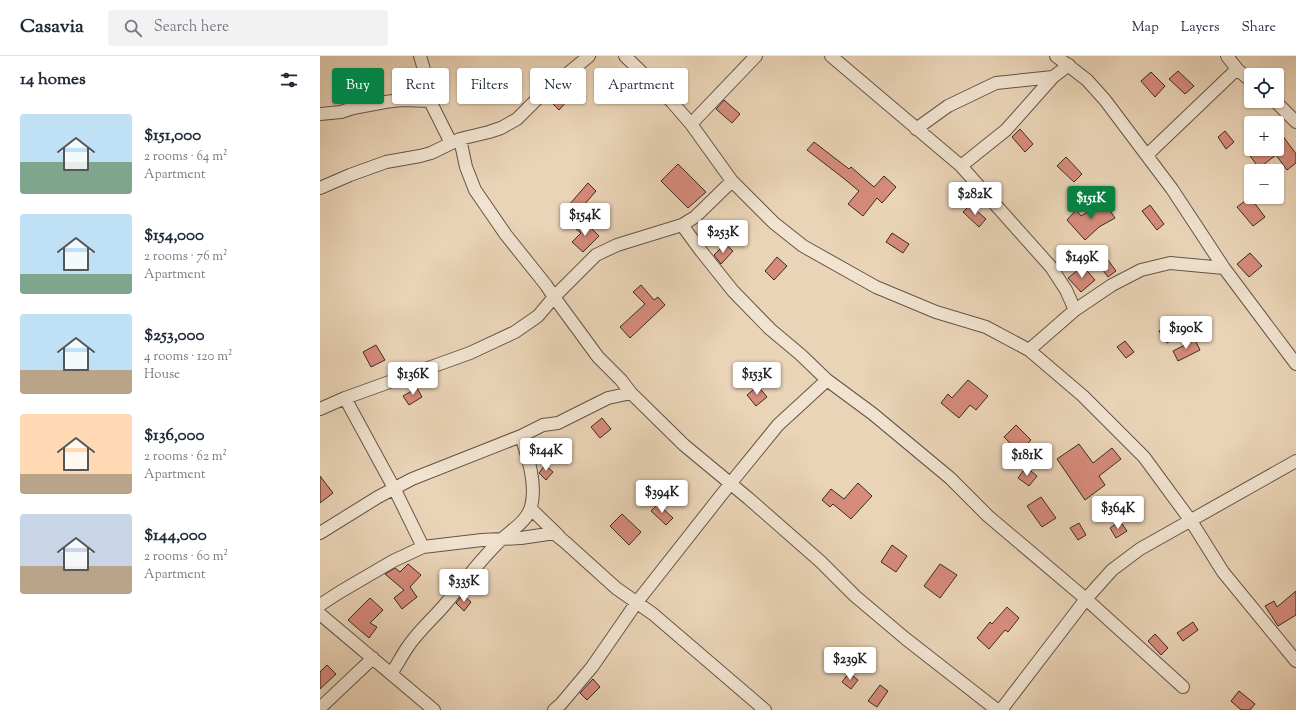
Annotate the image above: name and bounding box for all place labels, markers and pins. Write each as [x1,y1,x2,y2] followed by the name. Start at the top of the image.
[947,182,1003,216] pin: $282K
[1063,186,1119,220] pin: $151K
[557,203,613,237] pin: $154K
[695,220,751,254] pin: $253K
[1054,245,1110,279] pin: $149K
[1158,316,1214,350] pin: $190K
[385,362,441,396] pin: $136K
[729,362,785,396] pin: $153K
[518,438,574,472] pin: $144K
[999,443,1055,477] pin: $181K
[634,480,690,514] pin: $394K
[1090,496,1146,530] pin: $364K
[436,569,492,603] pin: $335K
[822,647,878,681] pin: $239K

